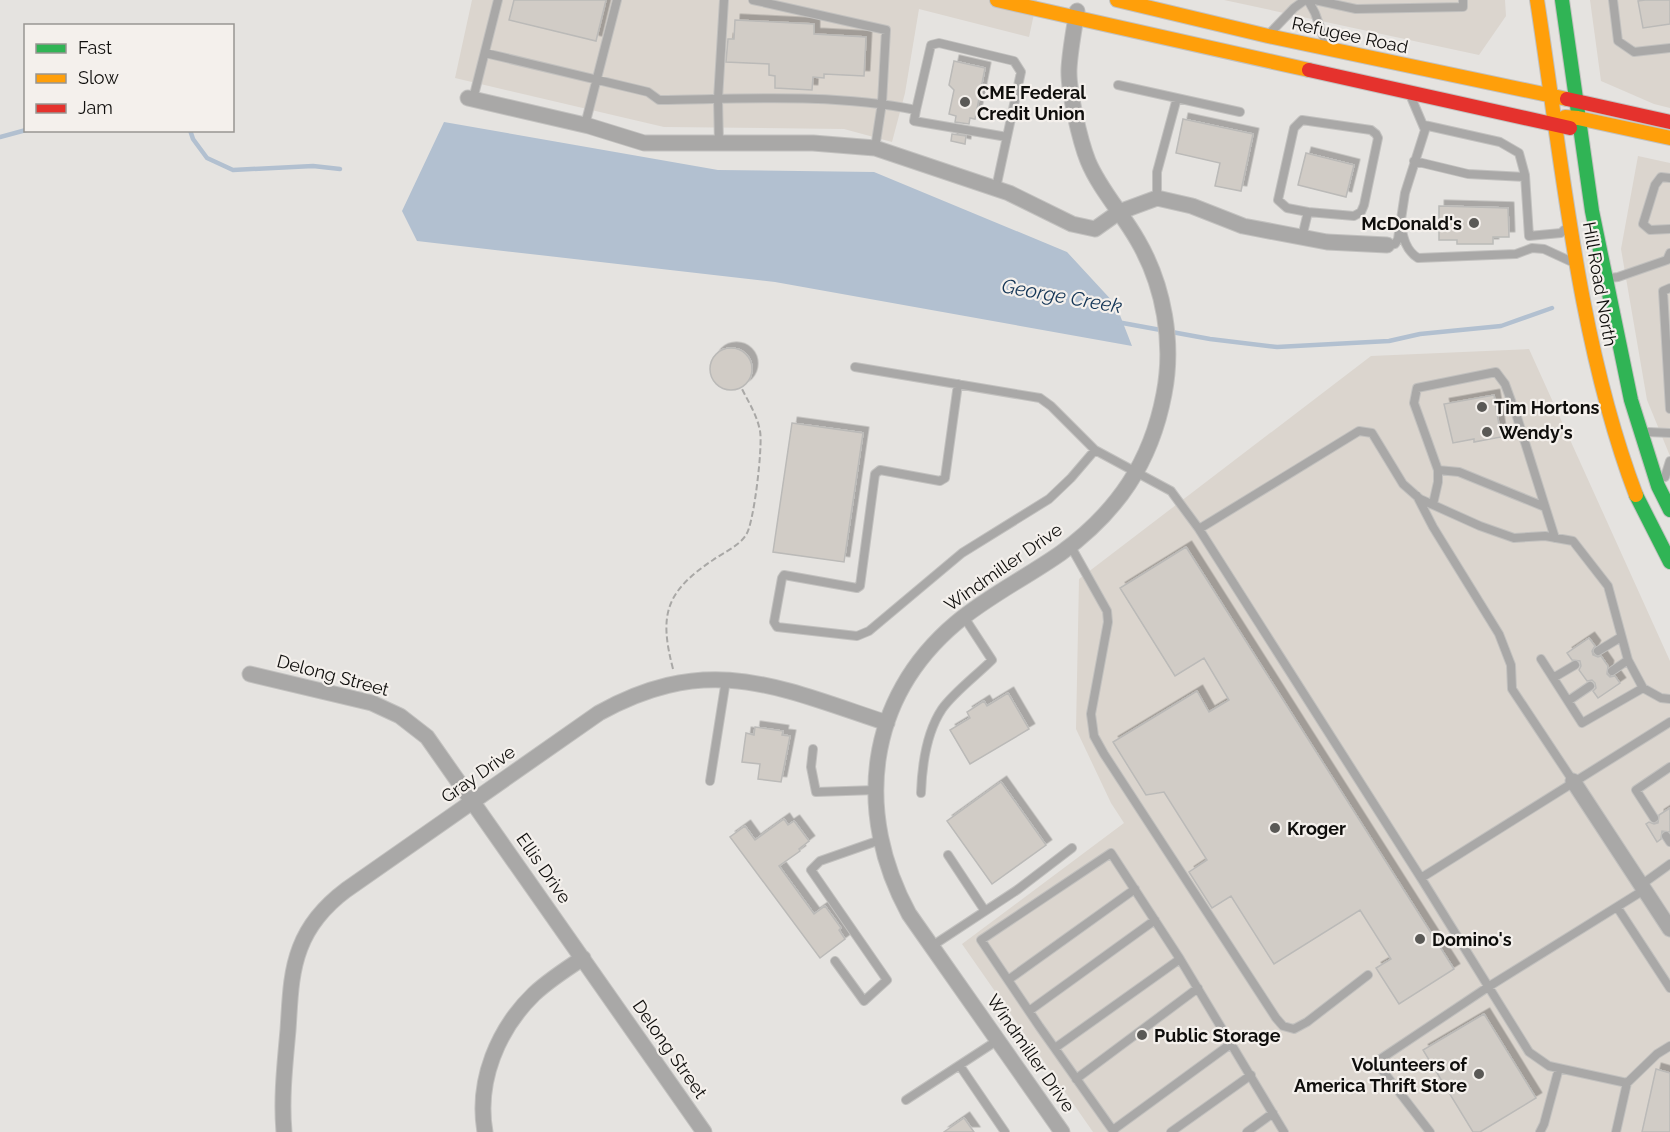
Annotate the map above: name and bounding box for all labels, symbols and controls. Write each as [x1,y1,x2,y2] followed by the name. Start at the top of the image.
[1290,12,1410,58] street label: Refugee Road
[24,24,234,132] legend
[78,37,112,58] text: Fast
[78,67,119,88] text: Slow
[977,82,1086,124] place label: CME Federal Credit Union
[958,95,972,109] marker: CME Federal Credit Union
[78,97,113,118] text: Jam
[1361,213,1462,234] place label: McDonald's
[1467,216,1481,230] marker: McDonald's
[1579,220,1621,348] street label: Hill Road North
[1000,274,1124,318] water label: George Creek
[1494,397,1600,418] place label: Tim Hortons
[1475,400,1489,414] marker: Tim Hortons
[1499,422,1573,443] place label: Wendy's
[1480,425,1494,439] marker: Wendy's
[940,518,1066,615] street label: Windmiller Drive
[275,650,391,700] street label: Delong Street
[437,741,519,807] street label: Gray Drive
[1287,818,1346,839] place label: Kroger
[1268,821,1282,835] marker: Kroger
[512,829,576,908] street label: Ellis Drive
[1432,929,1512,950] place label: Domino's
[1413,932,1427,946] marker: Domino's
[983,990,1080,1116] street label: Windmiller Drive
[628,996,712,1102] street label: Delong Street
[1154,1025,1281,1046] place label: Public Storage
[1135,1028,1149,1042] marker: Public Storage
[1294,1054,1468,1096] place label: Volunteers of America Thrift Store
[1472,1067,1486,1081] marker: Volunteers of America Thrift Store

